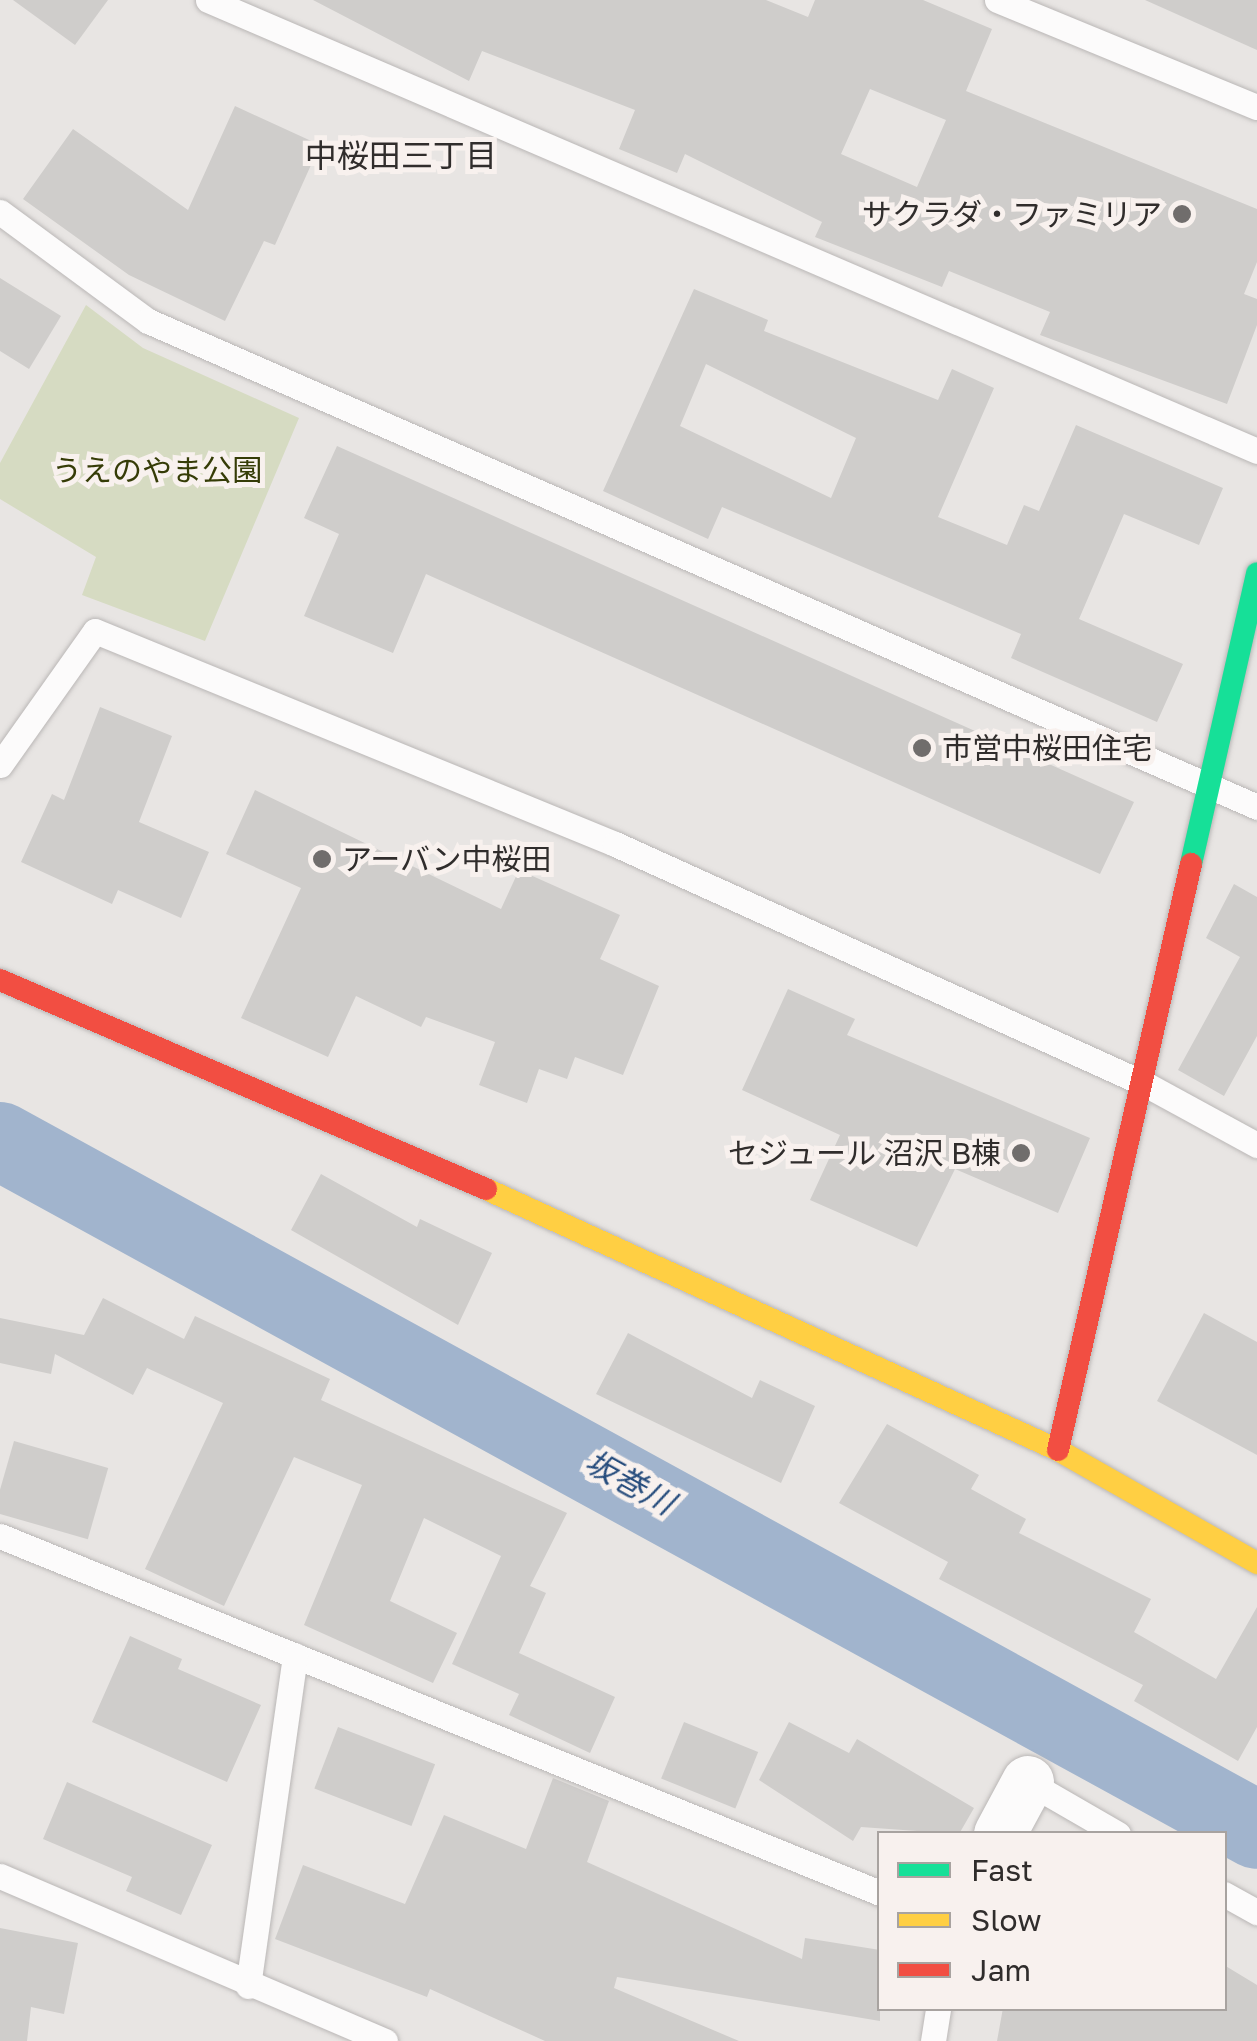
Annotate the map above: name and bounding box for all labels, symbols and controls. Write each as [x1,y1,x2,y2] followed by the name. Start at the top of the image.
[305,136,497,174] district label: 中桜田三丁目
[862,196,1162,232] place label: サクラダ・ファミリア
[1171,203,1193,225] marker: サクラダ・ファミリア
[52,452,262,488] park label: うえのやま公園
[942,730,1152,766] place label: 市営中桜田住宅
[911,737,933,759] marker: 市営中桜田住宅
[342,841,550,877] place label: アーバン中桜田
[311,848,333,870] marker: アーバン中桜田
[726,1135,1001,1171] place label: セジュール 沼沢 B棟
[1010,1142,1032,1164] marker: セジュール 沼沢 B棟
[579,1442,681,1522] water label: 坂巻川
[877,1831,1227,2011] legend
[971,1852,1033,1888] text: Fast
[971,1902,1042,1938] text: Slow
[971,1952,1031,1988] text: Jam

